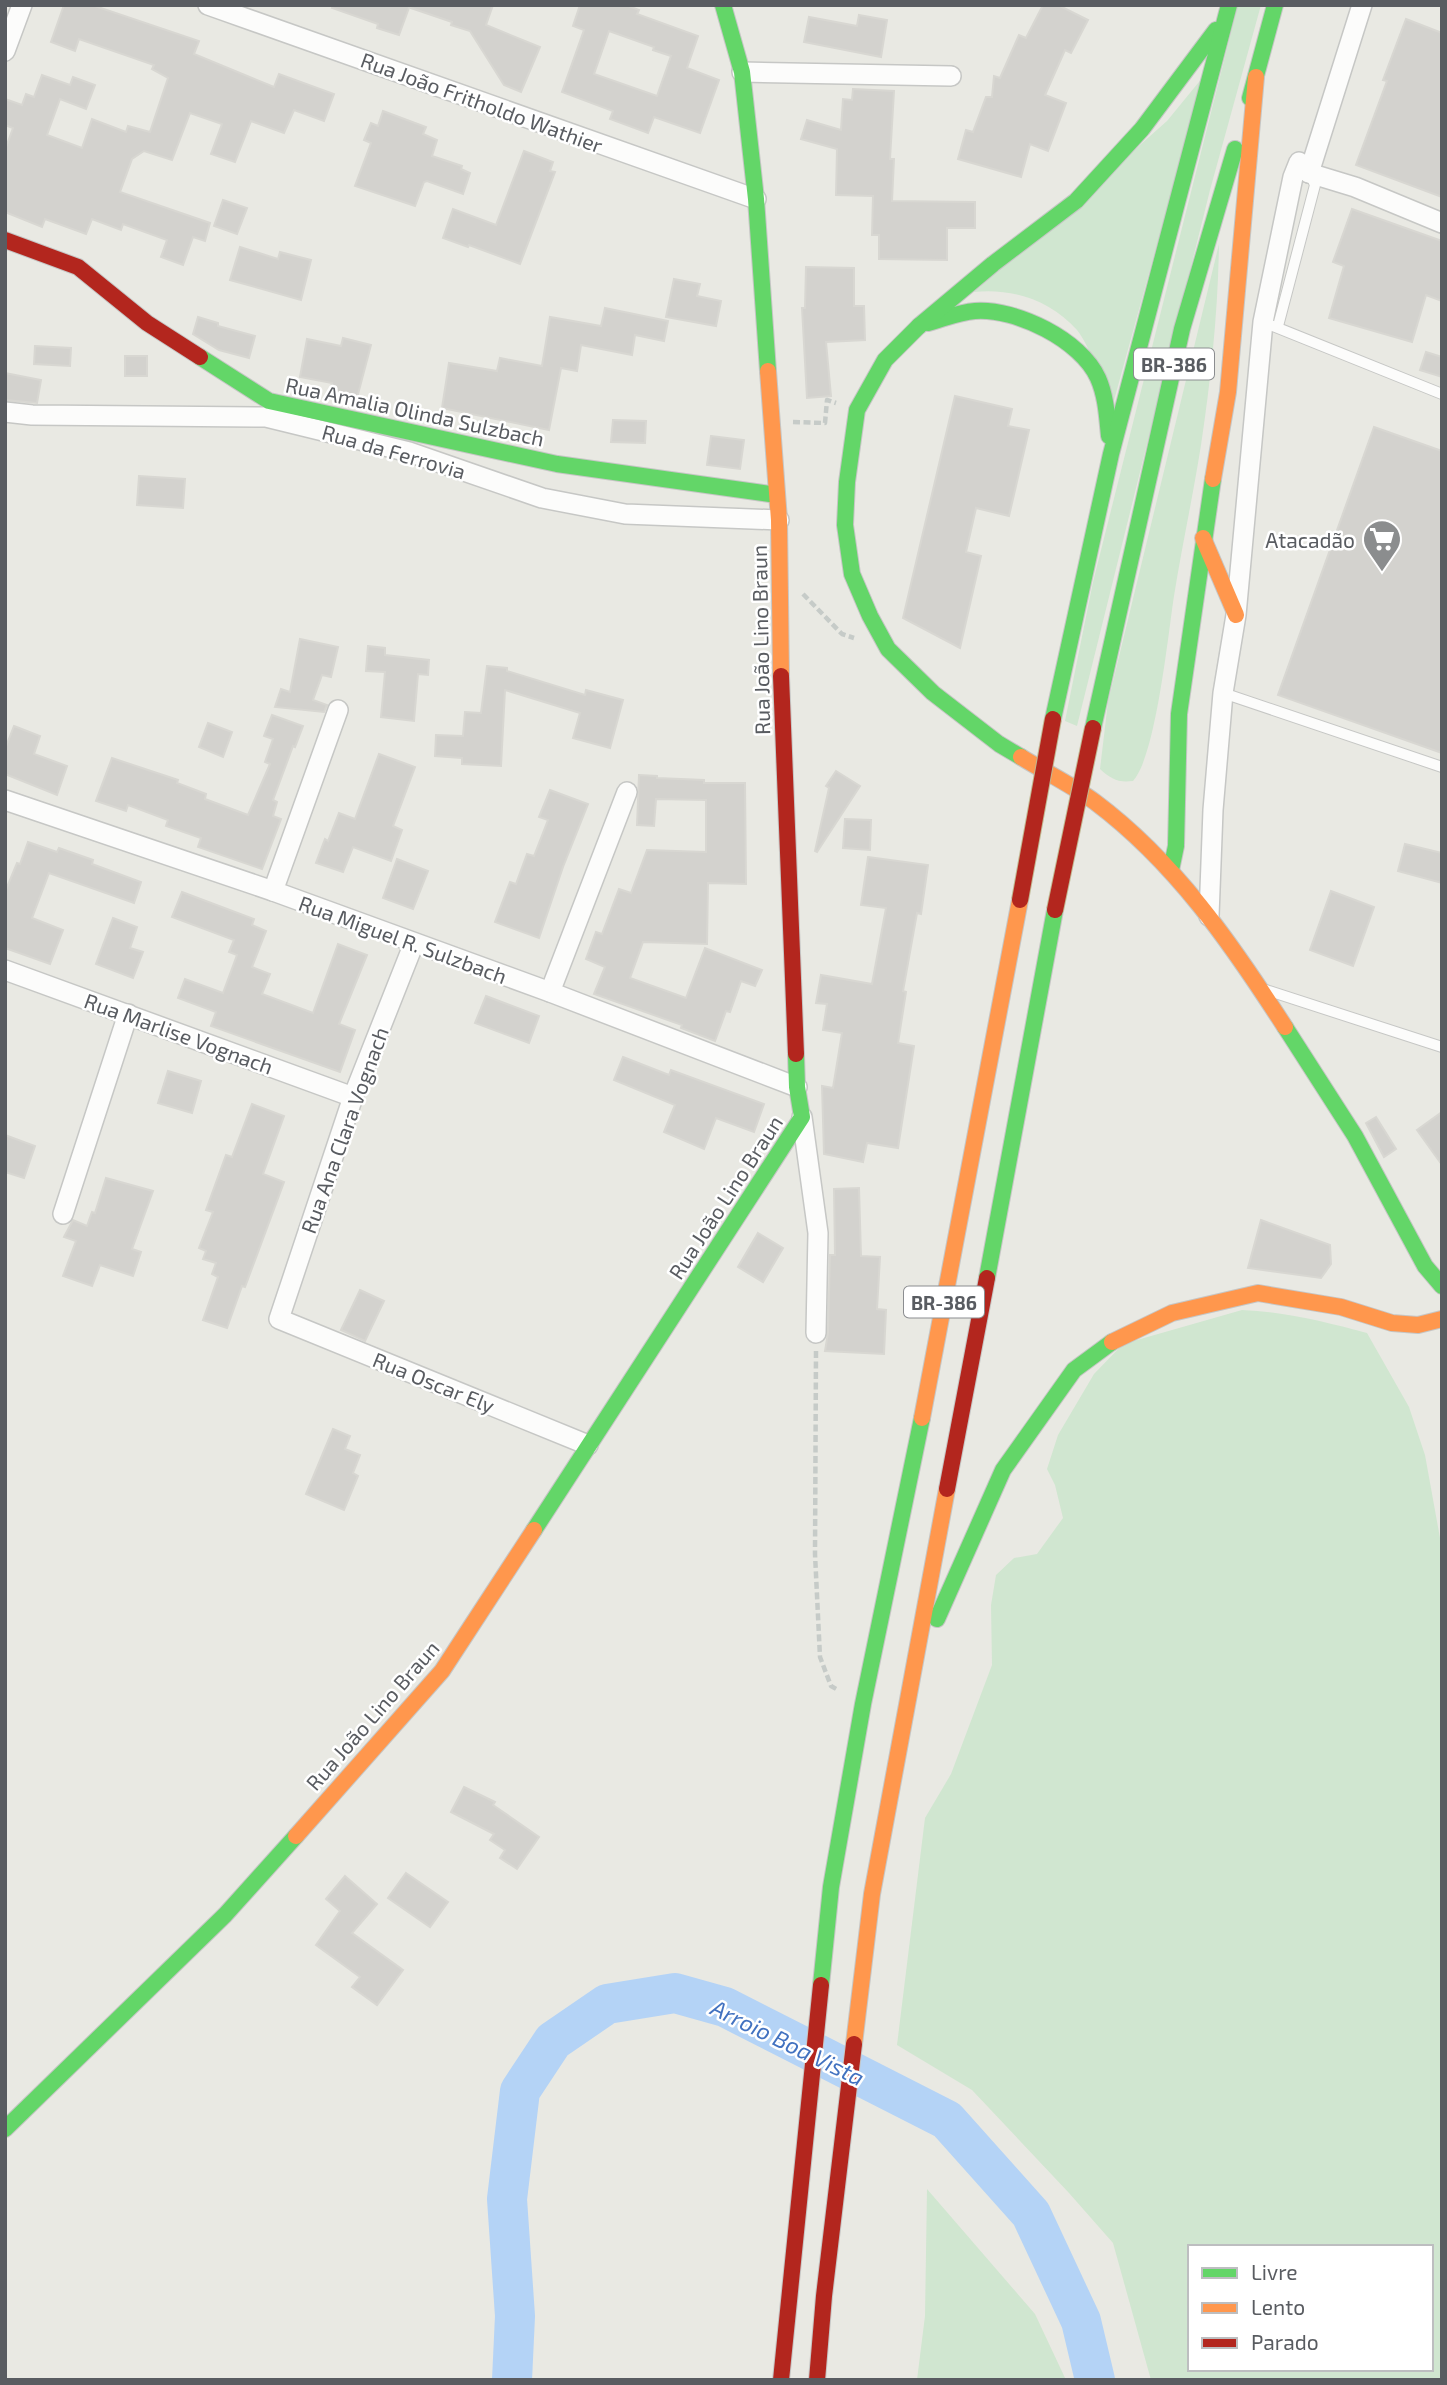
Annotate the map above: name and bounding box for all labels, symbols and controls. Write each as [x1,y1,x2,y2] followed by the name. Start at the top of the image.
[358,47,607,158] street label: Rua João Fritholdo Wathier
[1134,348,1214,380] road number: BR-386
[283,371,547,451] street label: Rua Amalia Olinda Sulzbach
[319,419,469,483] street label: Rua da Ferrovia
[1361,518,1403,573] supermarket icon: Atacadão
[1265,527,1355,552] place label: Atacadão
[746,545,774,735] street label: Rua João Lino Braun
[296,890,510,988] street label: Rua Miguel R. Sulzbach
[81,987,277,1079] street label: Rua Marlise Vognach
[295,1023,393,1237] street label: Rua Ana Clara Vognach
[663,1111,787,1283] street label: Rua João Lino Braun
[904,1286,984,1318] road number: BR-386
[370,1346,498,1418] street label: Rua Oscar Ely
[300,1635,444,1795] street label: Rua João Lino Braun
[706,1992,869,2091] water label: Arroio Boa Vista
[1188,2245,1433,2371] legend
[1251,2259,1298,2284] text: Livre
[1251,2294,1305,2319] text: Lento
[1251,2329,1319,2354] text: Parado

